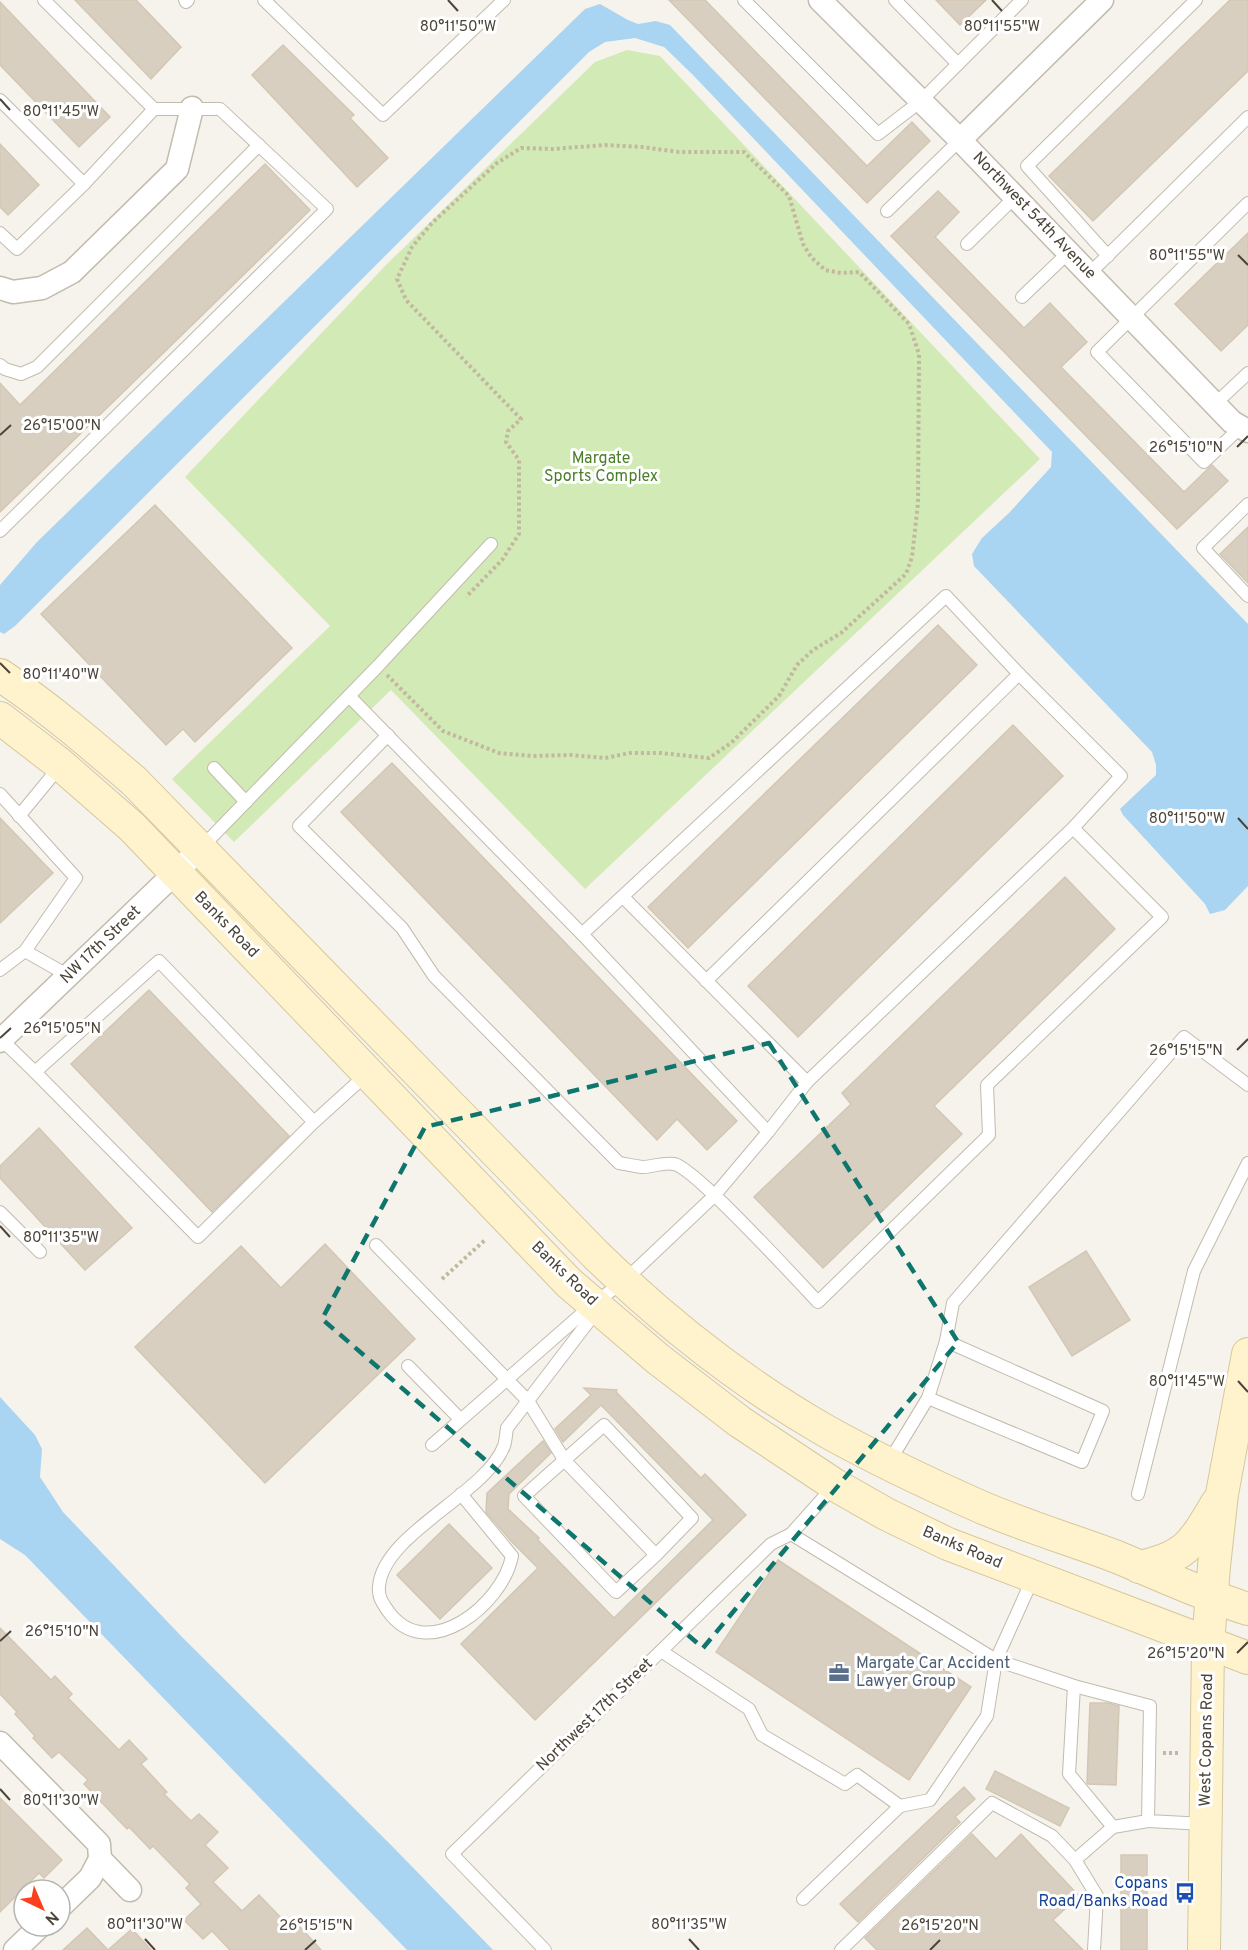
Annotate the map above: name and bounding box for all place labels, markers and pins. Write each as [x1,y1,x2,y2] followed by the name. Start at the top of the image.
[856,1654,1010,1692] place label: Margate Car Accident Lawyer Group
[827,1661,851,1685] office icon: Margate Car Accident Lawyer Group
[1038,1874,1168,1912] place label: Copans Road/Banks Road
[1173,1881,1197,1905] bus stop icon: Copans Road/Banks Road

